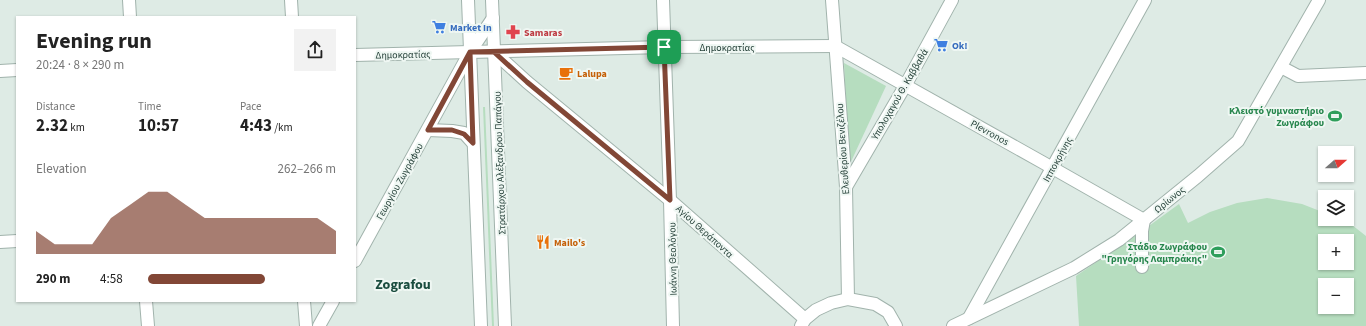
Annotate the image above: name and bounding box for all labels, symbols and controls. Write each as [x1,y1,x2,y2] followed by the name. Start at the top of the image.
[431,19,447,35] supermarket icon: Market In
[450,21,492,35] place label: Market In
[505,24,521,40] pharmacy icon: Samaras
[36,25,152,57] text: Evening run
[524,26,563,40] place label: Samaras
[294,29,336,71] button: share
[647,30,681,64] pin
[653,36,675,58] icon: arrive
[933,37,949,53] supermarket icon: Ok!
[952,39,968,53] place label: Ok!
[699,41,755,55] street label: Δημοκρατίας
[868,46,932,143] street label: Υπολοχαγού Θ. Καββαθά
[375,48,431,62] street label: Δημοκρατίας
[36,56,124,74] text: 20:24 · 8 × 290 m
[558,65,574,81] cafe icon: Lalupa
[577,67,607,81] place label: Lalupa
[490,91,509,235] street label: Στρατάρχου Αλέξανδρου Παπάγου
[36,99,75,114] text: Distance
[138,99,161,114] text: Time
[240,99,262,114] text: Pace
[833,103,853,195] street label: Ελευθερίου Βενιζέλου
[1229,104,1324,130] place label: Κλειστό γυμναστήριο Ζωγράφου
[1327,108,1343,124] sports icon: Κλειστό γυμναστήριο Ζωγράφου
[36,114,68,138] text: 2.32
[138,114,179,138] text: 10:57
[240,114,272,138] text: 4:43
[968,117,1011,149] street label: Plevronos
[68,120,85,135] text: km
[272,120,293,135] text: /km
[1040,134,1076,185] street label: Ιπποκρήνης
[373,141,427,222] street label: Γεωργίου Ζωγράφου
[1318,146,1354,182] north arrow
[1318,146,1354,314] map controls
[36,160,87,178] text: Elevation
[278,160,336,178] text: 262–266 m
[1151,183,1189,217] street label: Ωρίωνος
[1318,190,1354,226] button: layers
[673,202,736,262] street label: Αγίου Θεράποντα
[665,222,681,296] street label: Ιωάννη Θεολόγου
[535,234,551,250] restaurant icon: Mailo's
[1318,234,1354,270] button: +
[554,236,586,250] place label: Mailo's
[1102,240,1207,266] place label: Στάδιο Ζωγράφου "Γρηγόρης Λαμπράκης"
[1210,244,1226,260] sports icon: Στάδιο Ζωγράφου "Γρηγόρης Λαμπράκης"
[36,270,70,288] text: 290 m
[100,270,123,288] text: 4:58
[375,275,431,295] district label: Zografou
[1318,278,1354,314] button: −

